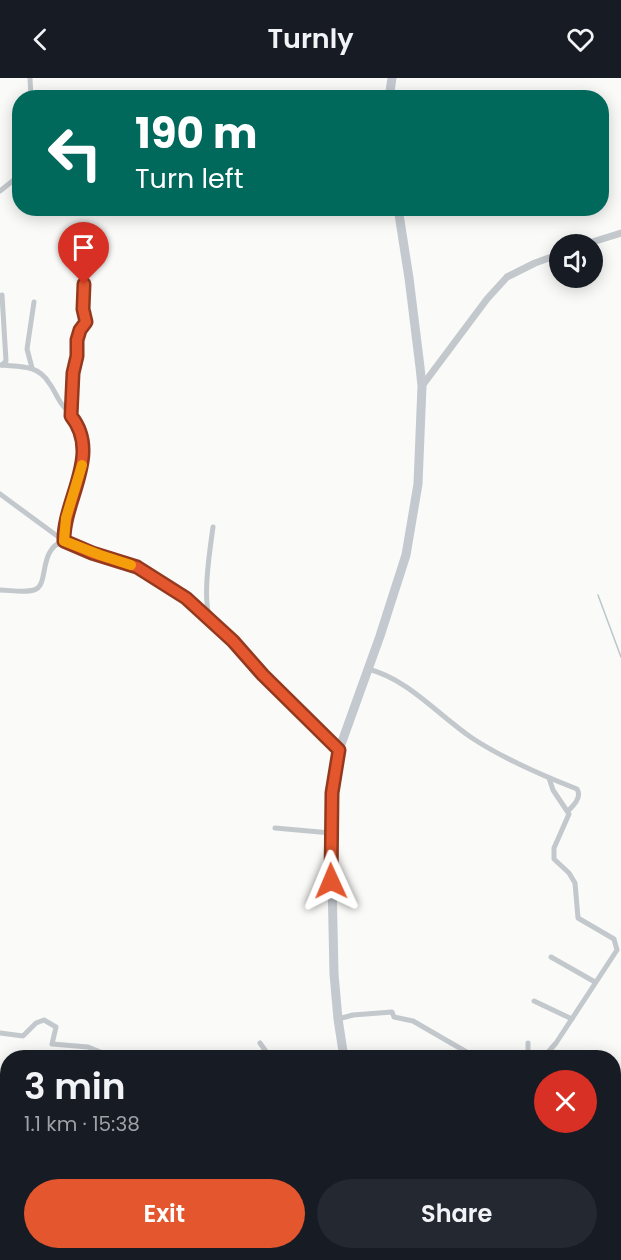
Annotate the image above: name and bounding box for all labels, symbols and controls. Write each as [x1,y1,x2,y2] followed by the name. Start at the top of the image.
[267,20,354,57] text: Turnly
[24,23,57,56] icon: back
[564,23,597,56] icon: heart
[135,104,257,163] text: 190 m
[36,114,114,192] icon: left
[135,160,244,197] text: Turn left
[58,222,109,284] pin
[67,231,100,264] icon: arrive
[549,234,603,288] map controls
[549,234,603,288] button: sound
[299,849,363,913] position arrow
[24,1061,126,1112] text: 3 min
[534,1070,597,1133] button: close
[24,1110,140,1138] text: 1.1 km · 15:38
[24,1179,305,1248] button: Exit
[317,1179,597,1248] button: Share

